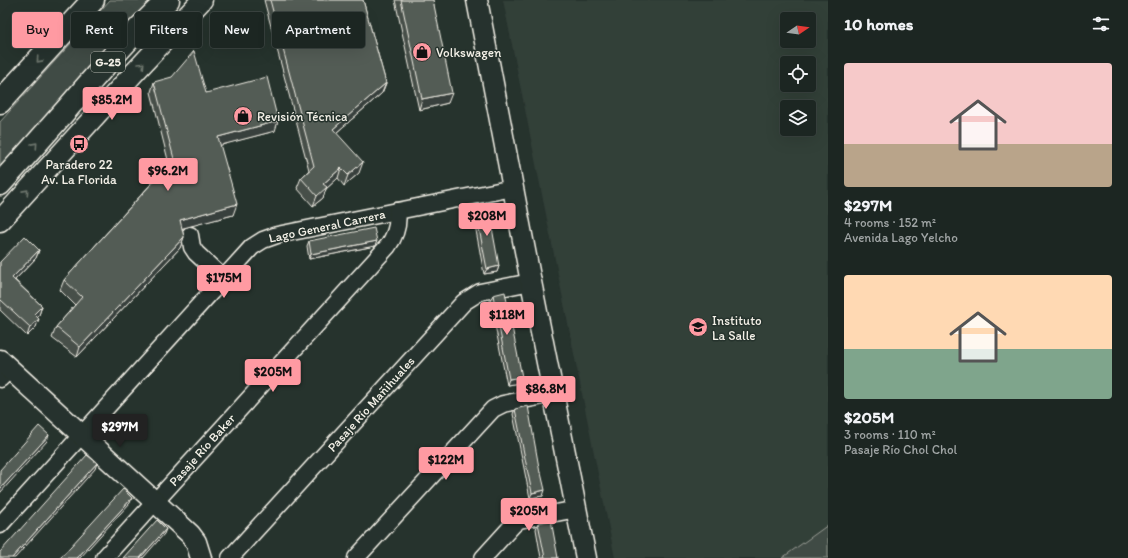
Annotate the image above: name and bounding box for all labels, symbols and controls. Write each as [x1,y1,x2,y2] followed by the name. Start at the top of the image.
[12,12,63,48] chip: Buy
[71,12,127,48] chip: Rent
[135,12,202,48] chip: Filters
[210,12,264,48] chip: New
[272,12,365,48] chip: Apartment
[780,12,816,48] north arrow
[780,12,816,136] map controls
[1090,13,1112,35] icon: filters
[844,14,913,34] text: 10 homes
[411,41,433,63] shop icon: Volkswagen
[436,45,502,60] place label: Volkswagen
[91,52,125,72] road number: G-25
[36,55,43,63] one-way arrow
[780,56,816,92] button: locate
[137,62,144,69] one-way arrow
[79,87,145,121] pin: $85.2M
[942,89,1014,161] icon: home
[92,92,132,107] text: $85.2M
[780,100,816,136] button: layers
[232,105,254,127] shop icon: Revisión Técnica
[257,109,348,124] place label: Revisión Técnica
[68,133,90,155] bus stop icon: Paradero 22 Av. La Florida
[30,142,38,150] one-way arrow
[41,157,117,187] place label: Paradero 22 Av. La Florida
[135,158,201,192] pin: $96.2M
[148,163,188,178] text: $96.2M
[21,189,29,197] one-way arrow
[844,195,892,215] text: $297M
[459,203,515,237] pin: $208M
[267,206,387,246] street label: Lago General Carrera
[468,208,506,223] text: $208M
[844,215,936,230] text: 4 rooms · 152 m²
[844,230,958,245] text: Avenida Lago Yelcho
[196,265,252,299] pin: $175M
[206,270,242,285] text: $175M
[942,301,1014,373] icon: home
[479,302,535,336] pin: $118M
[489,307,525,322] text: $118M
[712,313,762,343] place label: Instituto La Salle
[687,316,709,338] school or university icon: Instituto La Salle
[324,353,418,455] street label: Pasaje Río Mañihuales
[245,359,301,393] pin: $205M
[254,364,292,379] text: $205M
[513,376,579,410] pin: $86.8M
[525,381,567,396] text: $86.8M
[844,407,894,427] text: $205M
[166,411,238,489] street label: Pasaje Río Baker
[92,414,148,448] pin: $297M
[102,419,138,434] text: $297M
[844,427,936,442] text: 3 rooms · 110 m²
[844,442,957,457] text: Pasaje Río Chol Chol
[418,447,474,481] pin: $122M
[428,452,464,467] text: $122M
[501,498,557,532] pin: $205M
[510,503,548,518] text: $205M

